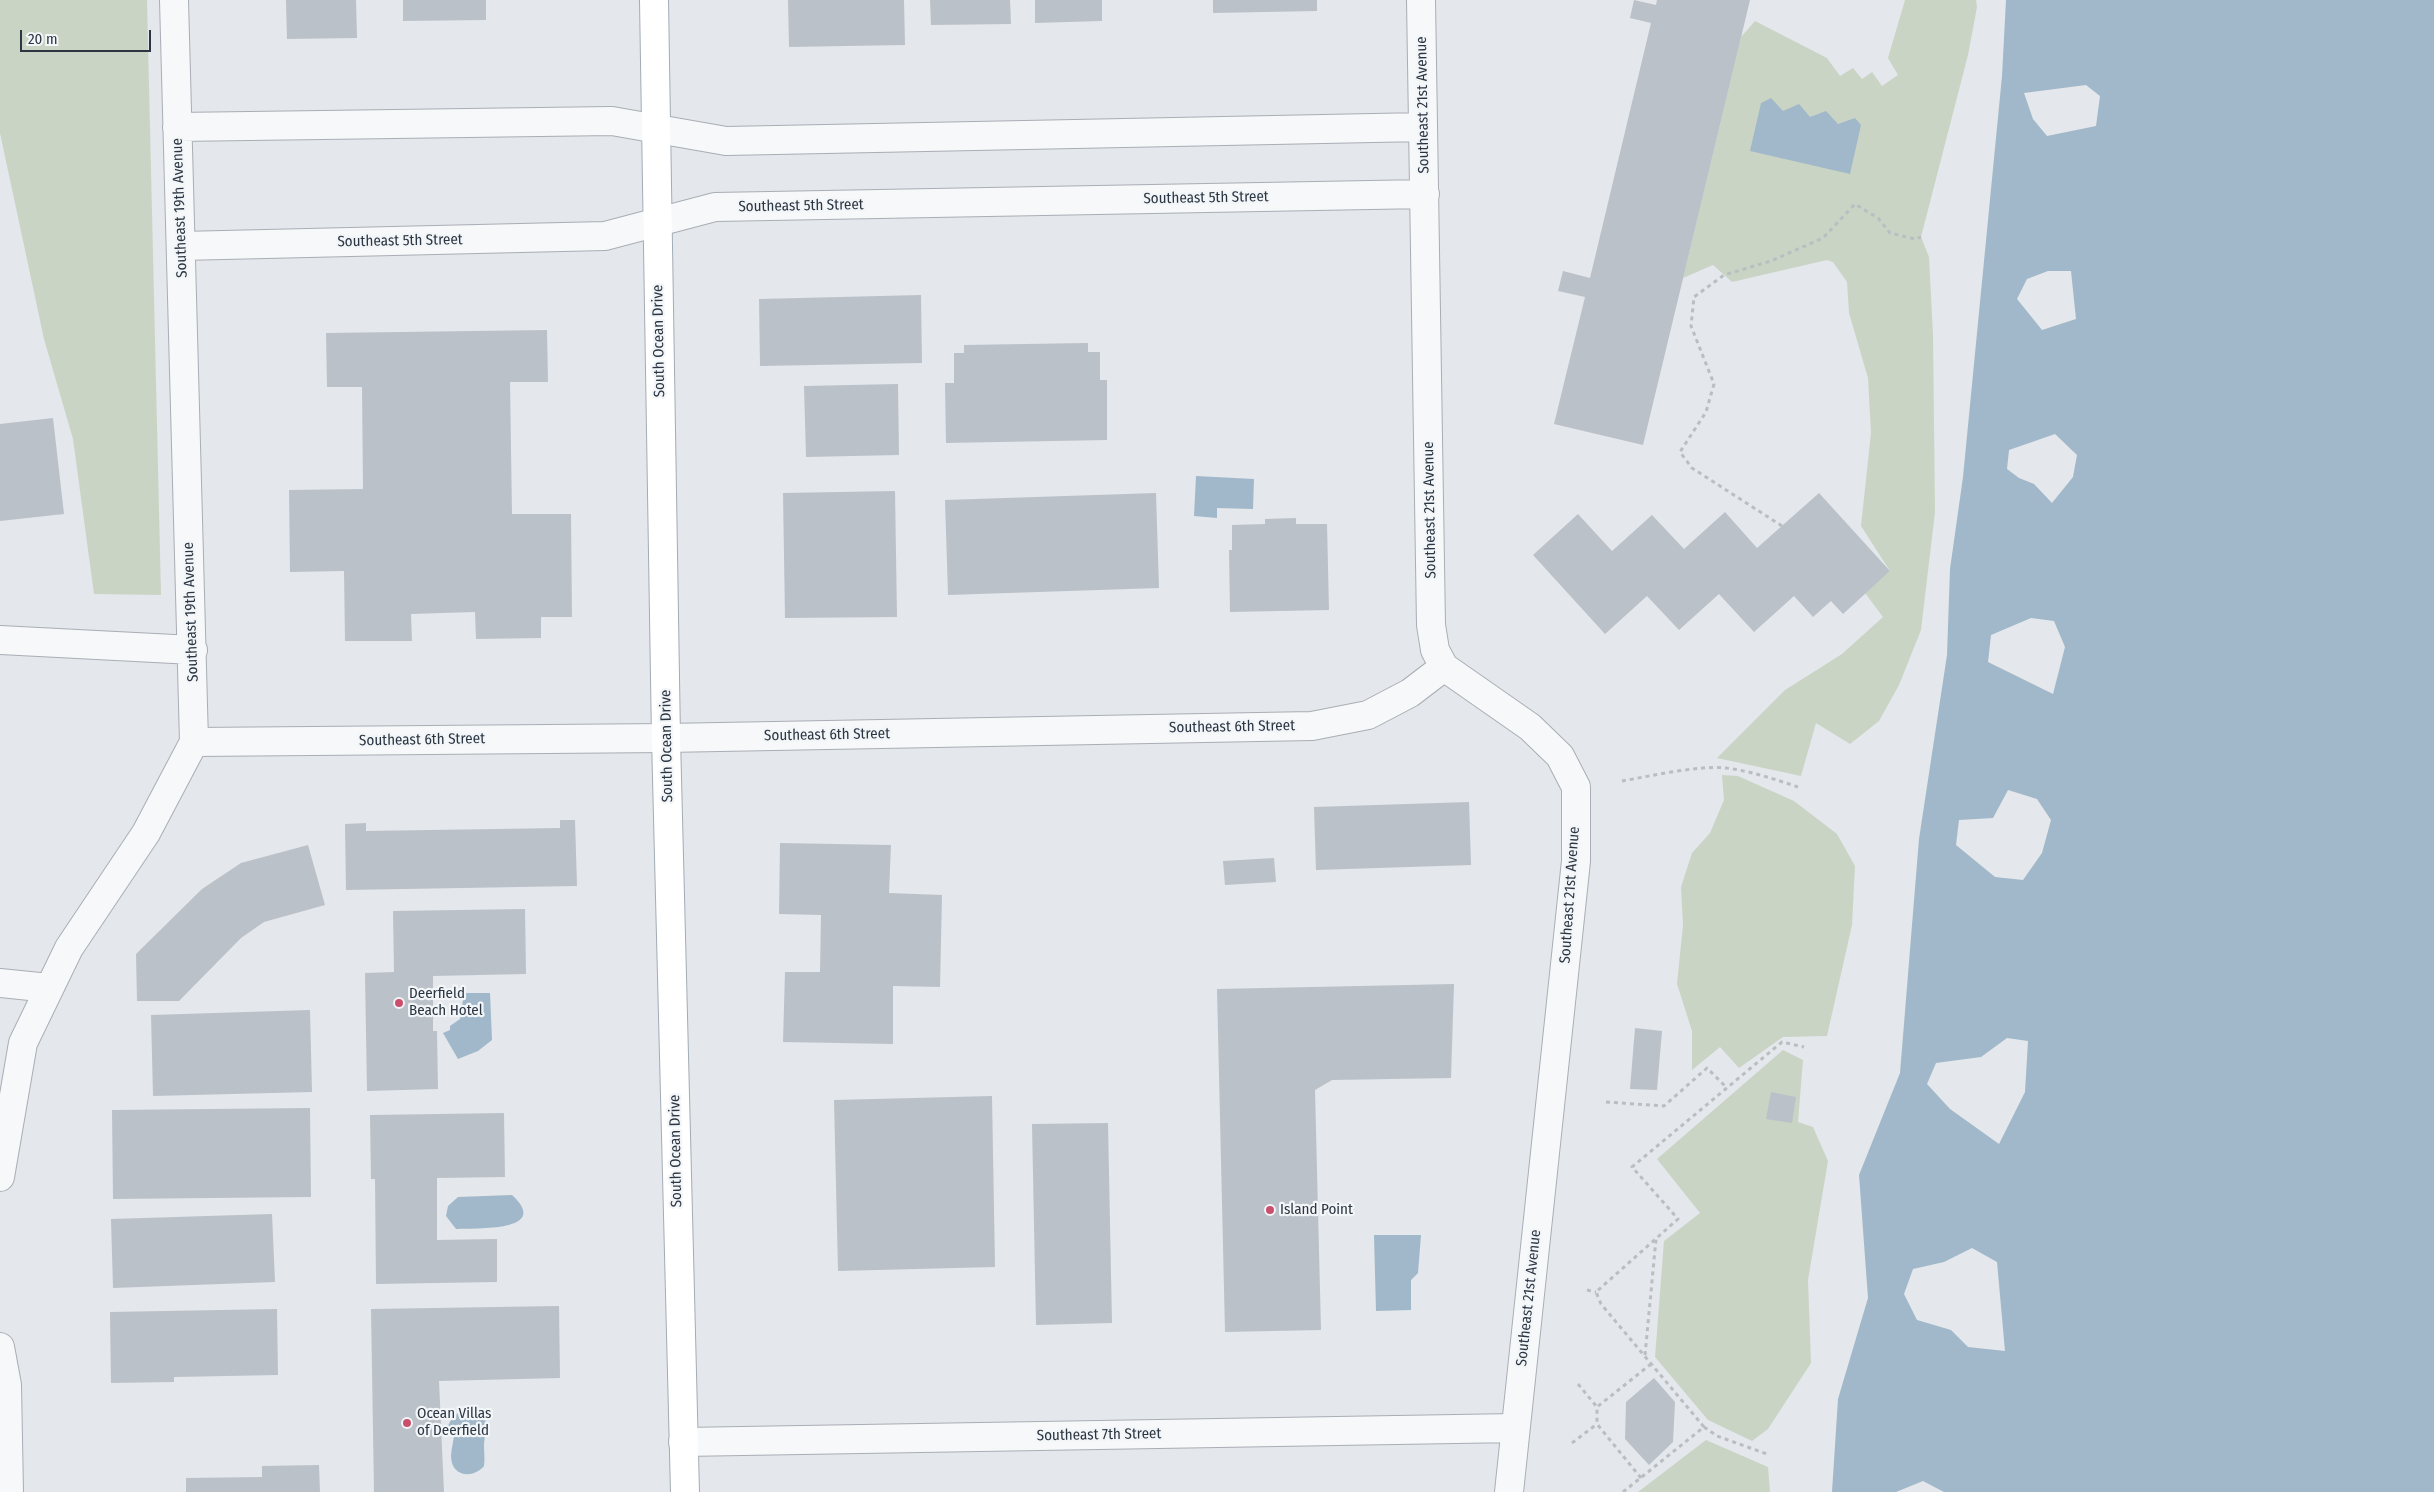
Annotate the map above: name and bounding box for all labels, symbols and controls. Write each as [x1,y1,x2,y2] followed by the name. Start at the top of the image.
[22,20,154,52] scale bar
[28,30,58,48] text: 20 m
[1413,36,1433,174] street label: Southeast 21st Avenue
[169,138,191,278] street label: Southeast 19th Avenue
[1143,188,1269,208] street label: Southeast 5th Street
[738,196,864,216] street label: Southeast 5th Street
[337,231,463,251] street label: Southeast 5th Street
[649,284,669,398] street label: South Ocean Drive
[1420,441,1440,579] street label: Southeast 21st Avenue
[180,542,202,682] street label: Southeast 19th Avenue
[657,689,677,803] street label: South Ocean Drive
[1169,717,1295,737] street label: Southeast 6th Street
[764,725,890,745] street label: Southeast 6th Street
[359,730,485,750] street label: Southeast 6th Street
[1556,826,1584,964] street label: Southeast 21st Avenue
[409,985,483,1020] place label: Deerfield Beach Hotel
[393,997,405,1009] marker: Deerfield Beach Hotel
[666,1094,686,1208] street label: South Ocean Drive
[1280,1201,1353,1219] place label: Island Point
[1264,1204,1276,1216] marker: Island Point
[1513,1229,1545,1367] street label: Southeast 21st Avenue
[417,1405,492,1440] place label: Ocean Villas of Deerfield
[401,1417,413,1429] marker: Ocean Villas of Deerfield
[1037,1425,1161,1445] street label: Southeast 7th Street

